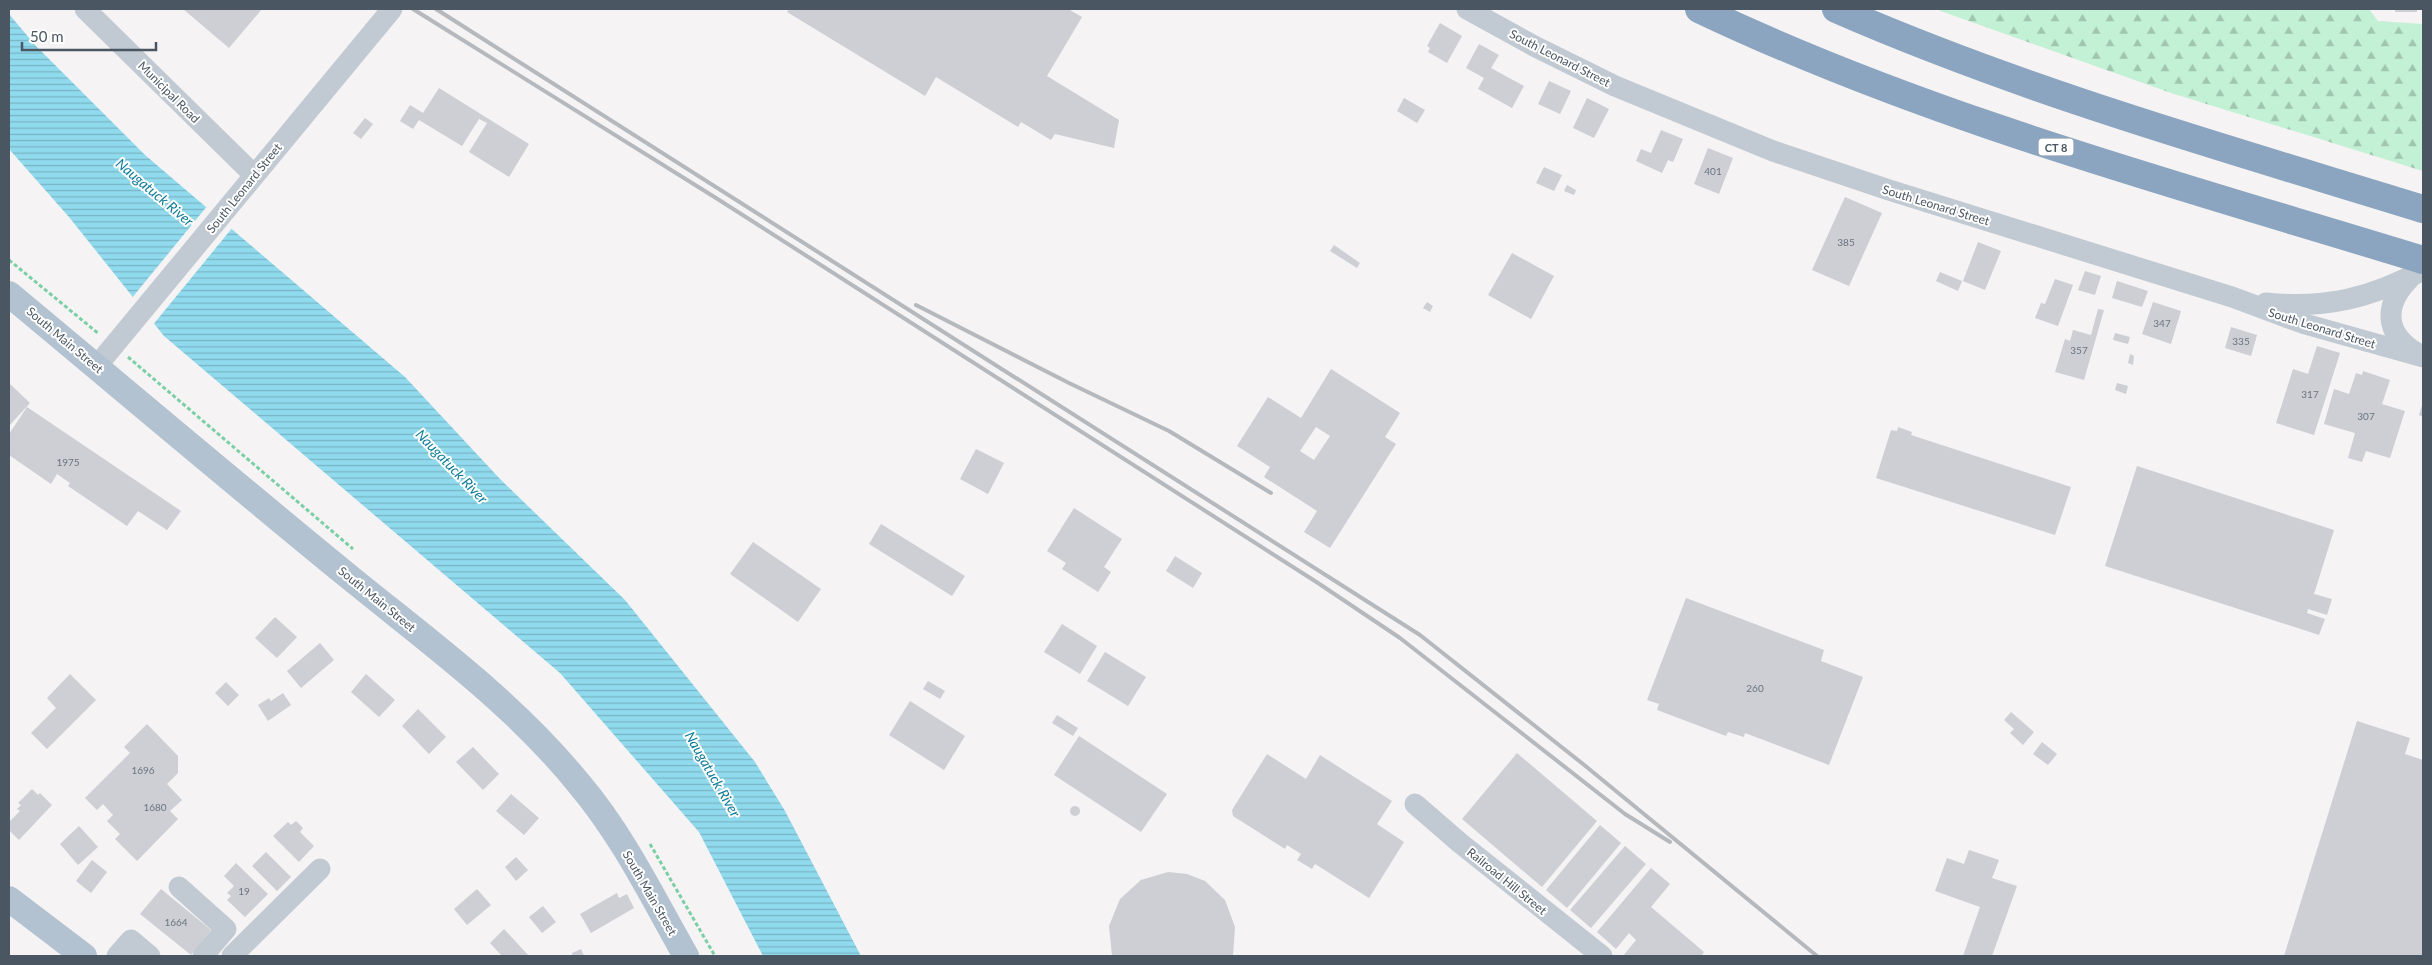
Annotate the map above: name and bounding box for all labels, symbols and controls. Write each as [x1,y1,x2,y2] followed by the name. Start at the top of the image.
[22,20,156,52] scale bar
[1507,26,1614,90] street label: South Leonard Street
[30,27,64,45] text: 50 m
[135,58,203,126] street label: Municipal Road
[2038,138,2074,156] road number: CT 8
[203,140,285,236] street label: South Leonard Street
[113,155,197,229] water label: Naugatuck River
[1704,165,1722,177] house number: 401
[1881,182,1992,229] street label: South Leonard Street
[1837,236,1855,248] house number: 385
[24,304,107,377] street label: South Main Street
[2267,305,2378,352] street label: South Leonard Street
[2153,317,2171,329] house number: 347
[2232,335,2250,347] house number: 335
[2070,344,2088,356] house number: 357
[2301,388,2319,400] house number: 317
[2357,410,2375,422] house number: 307
[413,426,492,507] water label: Naugatuck River
[56,456,80,468] house number: 1975
[335,563,419,635] street label: South Main Street
[1746,682,1764,694] house number: 260
[682,728,744,820] water label: Naugatuck River
[131,764,155,776] house number: 1696
[143,801,167,813] house number: 1680
[1464,844,1550,918] street label: Railroad Hill Street
[620,848,681,939] street label: South Main Street
[238,885,250,897] house number: 19
[164,916,188,928] house number: 1664

